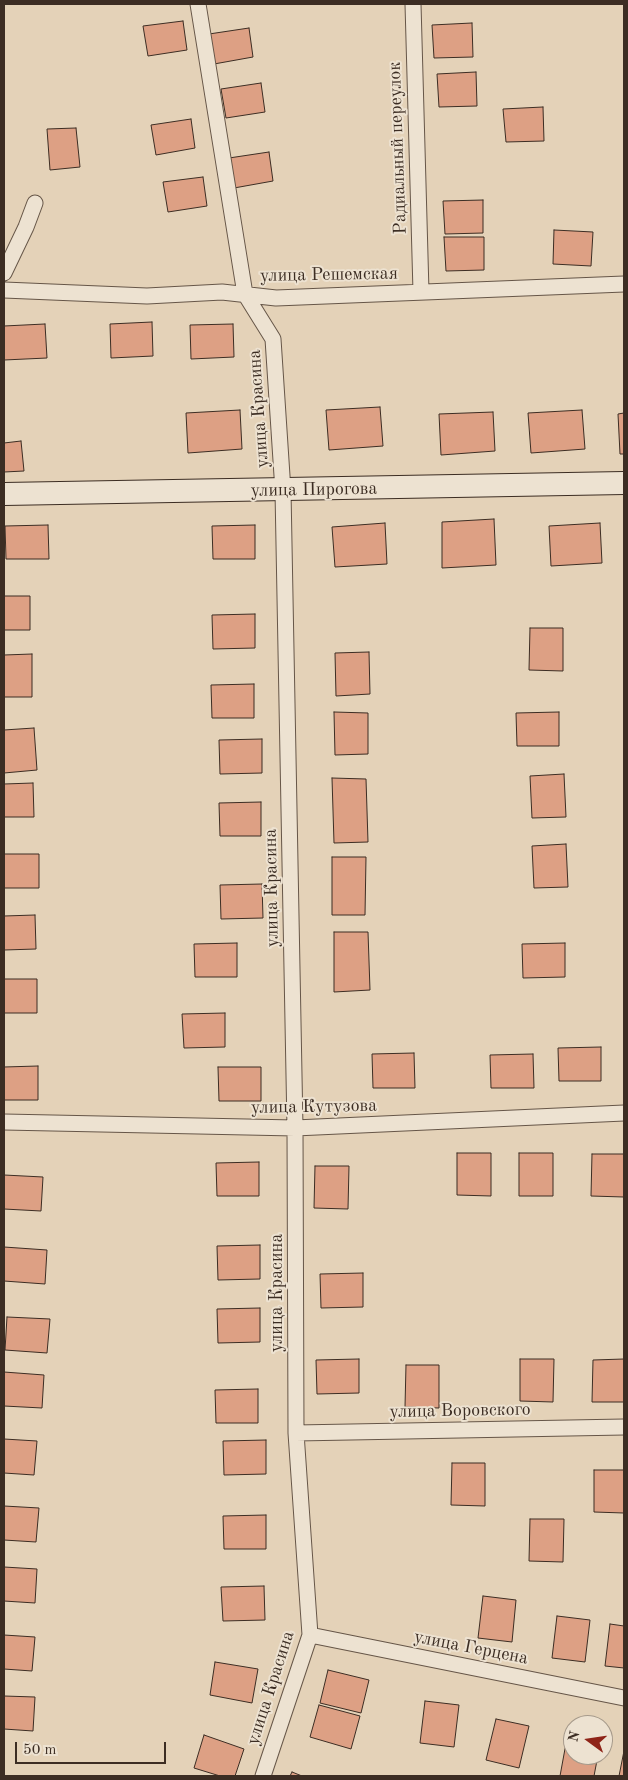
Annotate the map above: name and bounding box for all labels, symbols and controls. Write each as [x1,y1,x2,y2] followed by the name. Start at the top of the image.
[384,61,412,235] street label: Радиальный переулок
[260,263,398,287] street label: улица Решемская
[244,349,274,469] street label: улица Красина
[251,478,377,502] street label: улица Пирогова
[260,828,284,948] street label: улица Красина
[251,1095,377,1119] street label: улица Кутузова
[266,1234,288,1352] street label: улица Красина
[389,1399,531,1423] street label: улица Воровского
[412,1626,530,1670] street label: улица Герцена
[242,1628,300,1748] street label: улица Красина
[563,1715,613,1765] north arrow
[566,1730,583,1744] text: N
[18,1732,169,1764] scale bar
[23,1743,57,1758] text: 50 m

